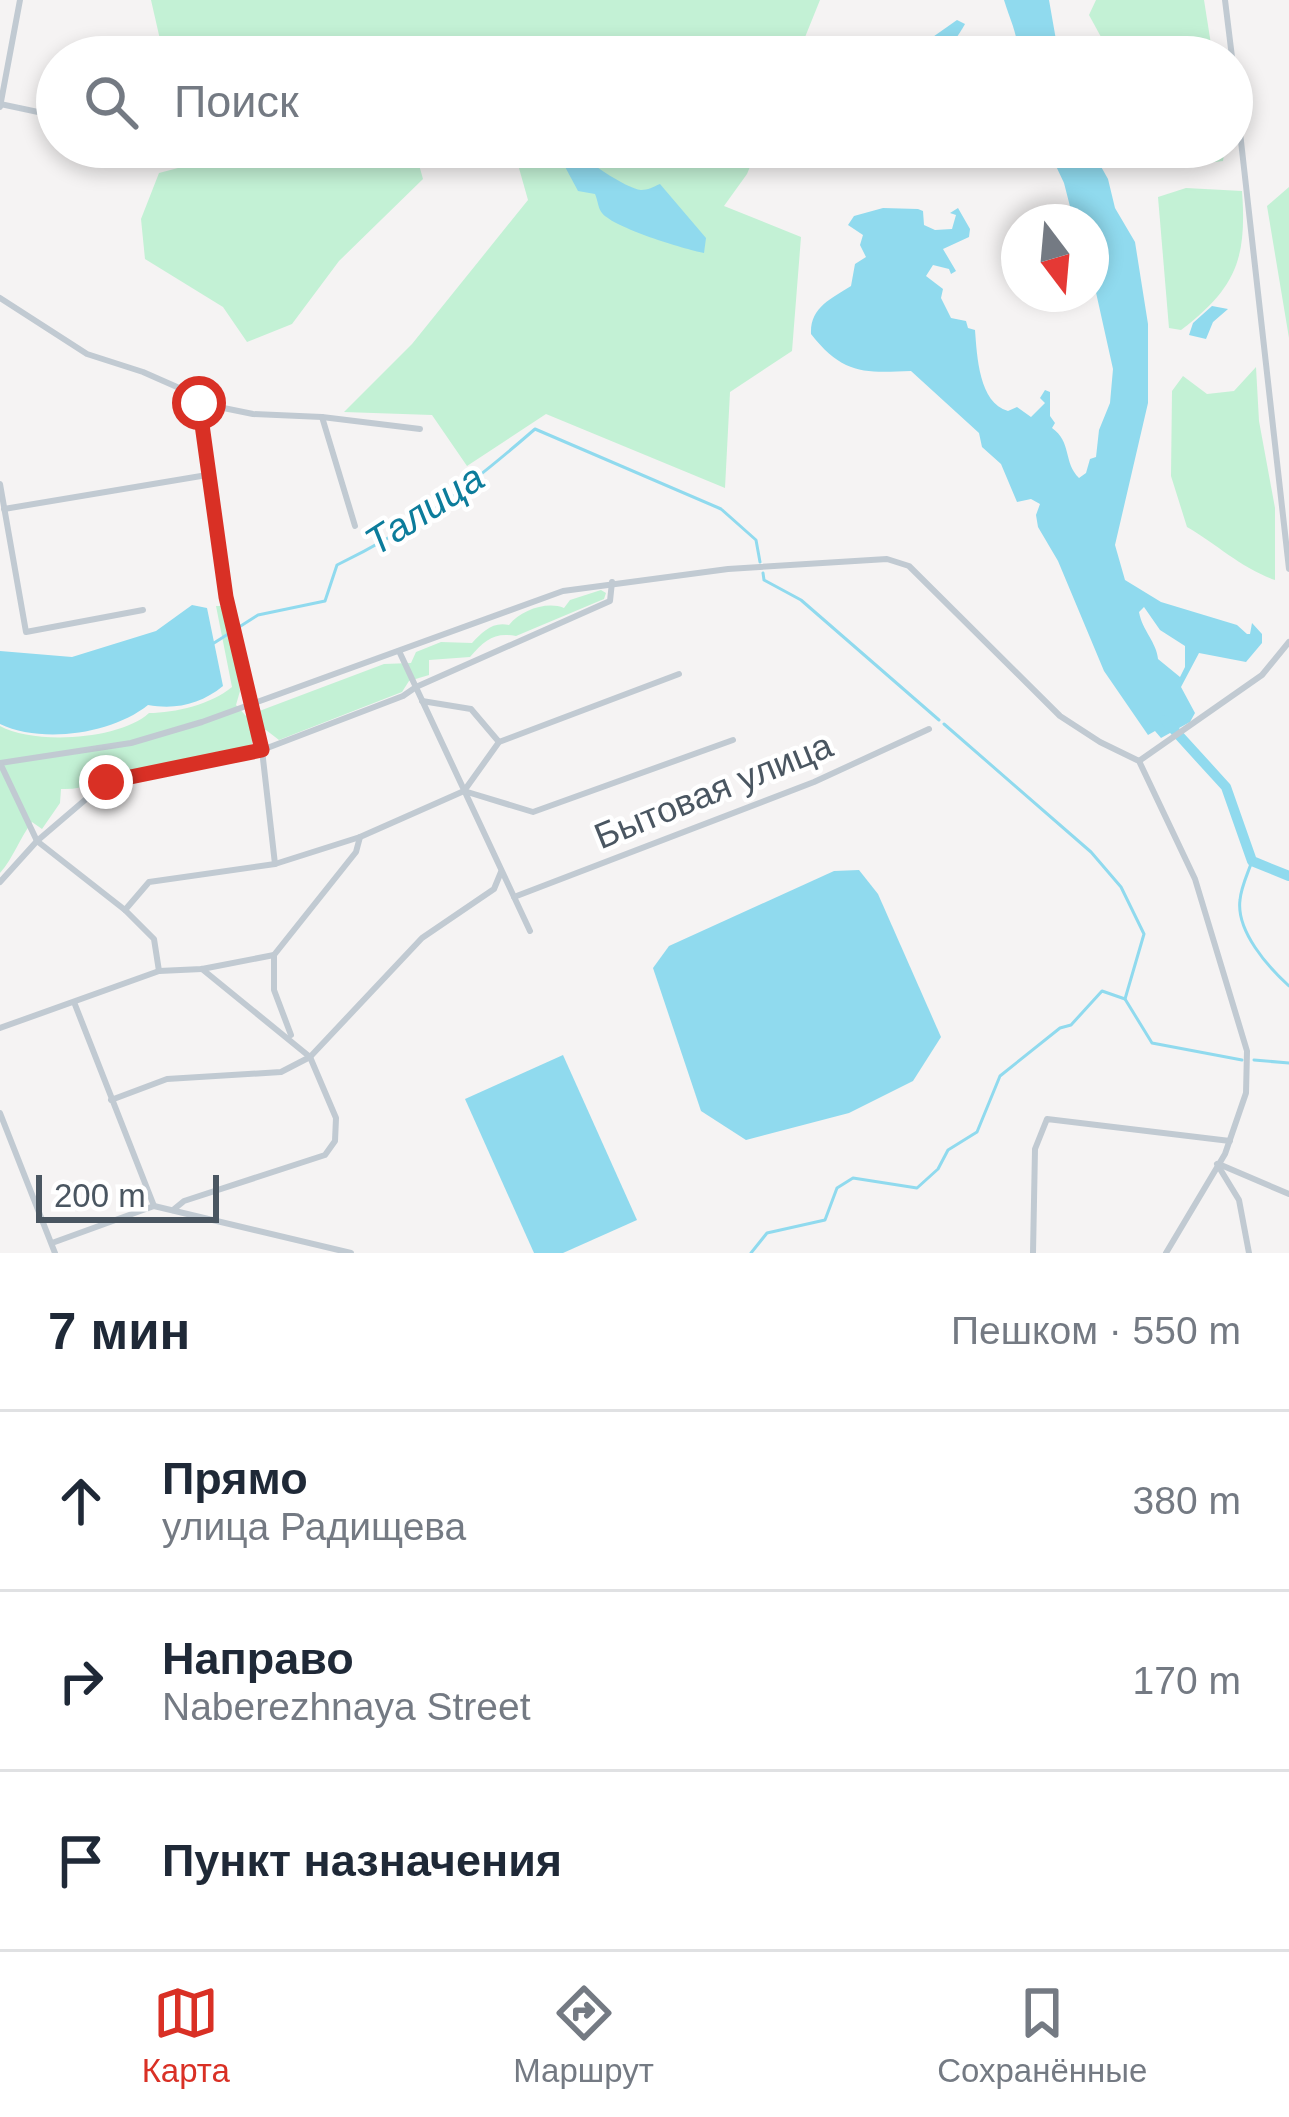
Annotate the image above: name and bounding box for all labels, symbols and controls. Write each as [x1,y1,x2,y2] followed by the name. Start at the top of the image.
[36,36,1253,168] search box
[78,69,144,135] icon: search
[174,76,299,127] text: Поиск
[1001,204,1109,312] north arrow
[172,376,226,430] route start
[357,455,491,563] water label: Талица
[588,724,839,857] street label: Бытовая улица
[79,755,133,809] route end
[36,1169,219,1222] scale bar
[54,1177,146,1214] text: 200 m
[48,1303,190,1360] text: 7 мин
[951,1309,1241,1352] text: Пешком · 550 m
[162,1453,308,1504] text: Прямо
[48,1468,114,1534] icon: ahead
[1133,1479,1241,1522] text: 380 m
[162,1505,466,1548] text: улица Радищева
[162,1633,354,1684] text: Направо
[48,1648,114,1714] icon: right
[1133,1659,1241,1702] text: 170 m
[162,1685,531,1728] text: Naberezhnaya Street
[48,1828,114,1894] icon: arrive
[162,1835,562,1886] text: Пункт назначения
[142,1980,230,2090] tab: Карта
[513,1980,654,2090] tab: Маршрут
[937,1980,1147,2090] tab: Сохранённые

